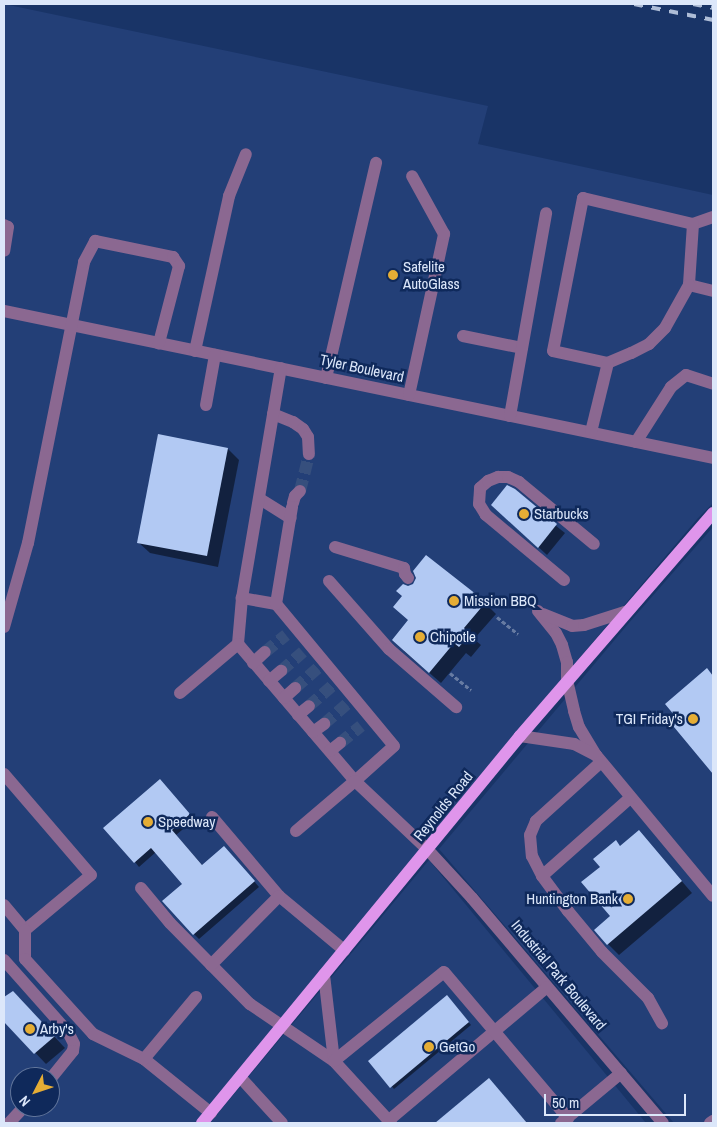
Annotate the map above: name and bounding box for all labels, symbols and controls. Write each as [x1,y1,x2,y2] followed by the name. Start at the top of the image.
[403,257,460,292] place label: Safelite AutoGlass
[387,269,399,281] marker: Safelite AutoGlass
[318,350,406,386] street label: Tyler Boulevard
[534,505,589,523] place label: Starbucks
[518,508,530,520] marker: Starbucks
[464,592,536,610] place label: Mission BBQ
[448,595,460,607] marker: Mission BBQ
[430,628,476,646] place label: Chipotle
[414,631,426,643] marker: Chipotle
[616,710,683,728] place label: TGI Friday's
[687,713,699,725] marker: TGI Friday's
[410,768,476,844] street label: Reynolds Road
[158,813,215,831] place label: Speedway
[142,816,154,828] marker: Speedway
[526,890,618,908] place label: Huntington Bank
[622,893,634,905] marker: Huntington Bank
[508,916,610,1034] street label: Industrial Park Boulevard
[40,1020,74,1038] place label: Arby's
[24,1023,36,1035] marker: Arby's
[439,1038,475,1056] place label: GetGo
[423,1041,435,1053] marker: GetGo
[10,1067,60,1117] north arrow
[547,1084,690,1116] scale bar
[15,1092,34,1110] text: N
[552,1092,579,1113] text: 50 m

